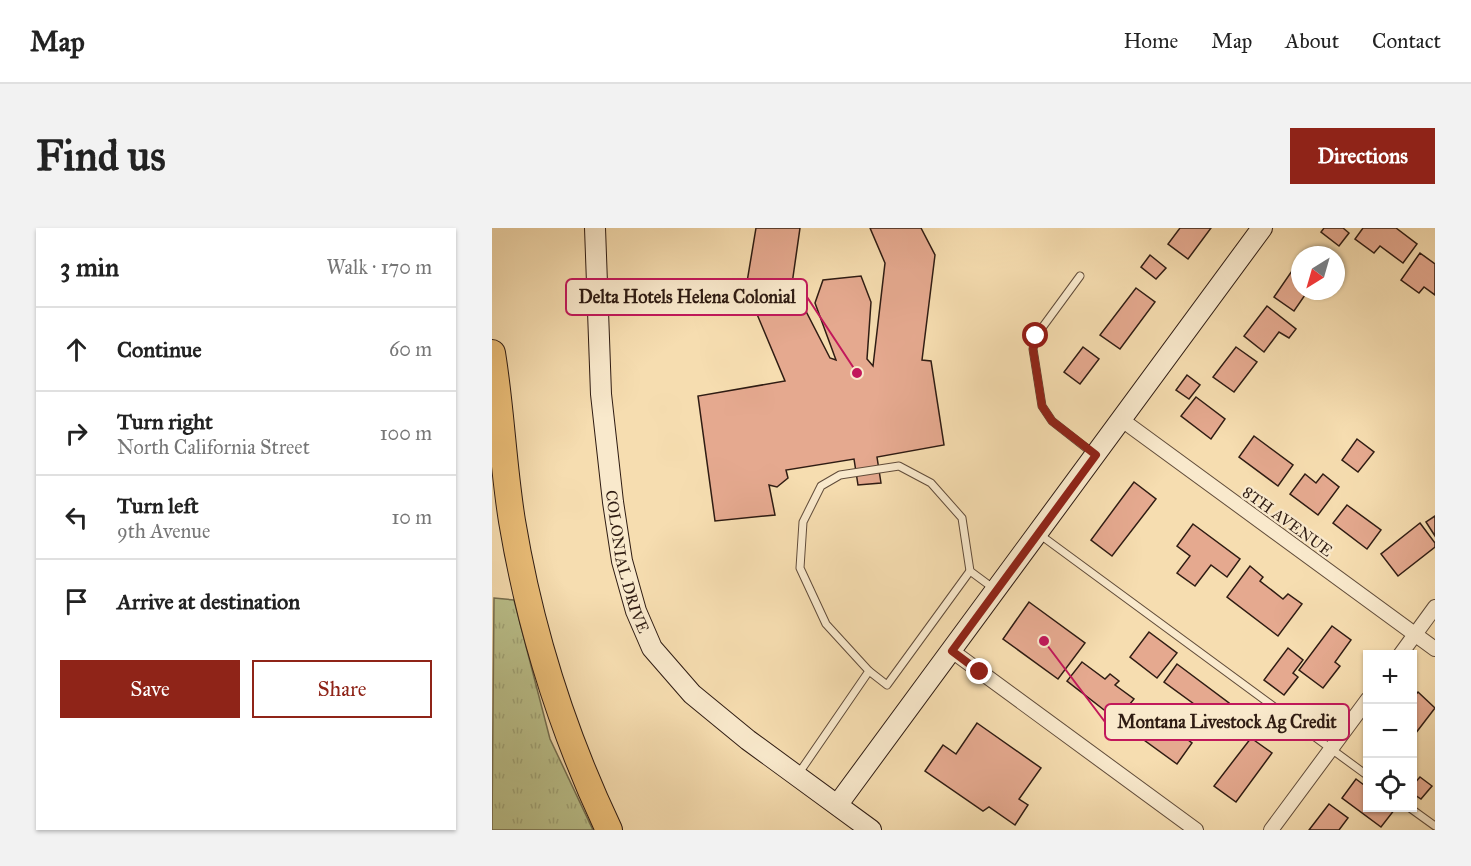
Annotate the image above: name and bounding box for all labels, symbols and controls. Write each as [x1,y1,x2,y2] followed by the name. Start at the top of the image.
[30,24,85,59] text: Map
[1123,28,1178,54] text: Home
[1211,28,1252,54] text: Map
[1285,28,1339,54] text: About
[1372,28,1441,54] text: Contact
[1290,128,1435,184] button: Directions
[36,130,166,182] text: Find us
[1291,246,1345,300] north arrow
[60,251,119,283] text: 3 min
[327,255,432,279] text: Walk · 170 m
[566,279,807,315] callout: Delta Hotels Helena Colonial
[578,286,797,308] text: Delta Hotels Helena Colonial
[1022,322,1048,348] route start
[60,333,93,366] icon: ahead
[117,336,202,363] text: Continue
[389,337,432,361] text: 60 m
[117,408,213,435] text: Turn right
[60,417,93,450] icon: right
[380,421,432,445] text: 100 m
[117,435,310,459] text: North California Street
[1239,482,1336,560] street label: 8TH AVENUE
[602,489,653,636] street label: COLONIAL DRIVE
[117,492,199,519] text: Turn left
[60,501,93,534] icon: left
[391,505,432,529] text: 10 m
[117,519,210,543] text: 9th Avenue
[60,585,93,618] icon: arrive
[117,588,300,615] text: Arrive at destination
[1363,650,1417,812] map controls
[1363,650,1417,704] button: +
[966,658,992,684] route end
[60,660,240,718] button: Save
[252,660,432,718] button: Share
[1105,704,1349,740] callout: Montana Livestock Ag Credit
[1363,704,1417,758] button: −
[1117,711,1337,734] text: Montana Livestock Ag Credit
[1363,758,1417,812] button: locate

